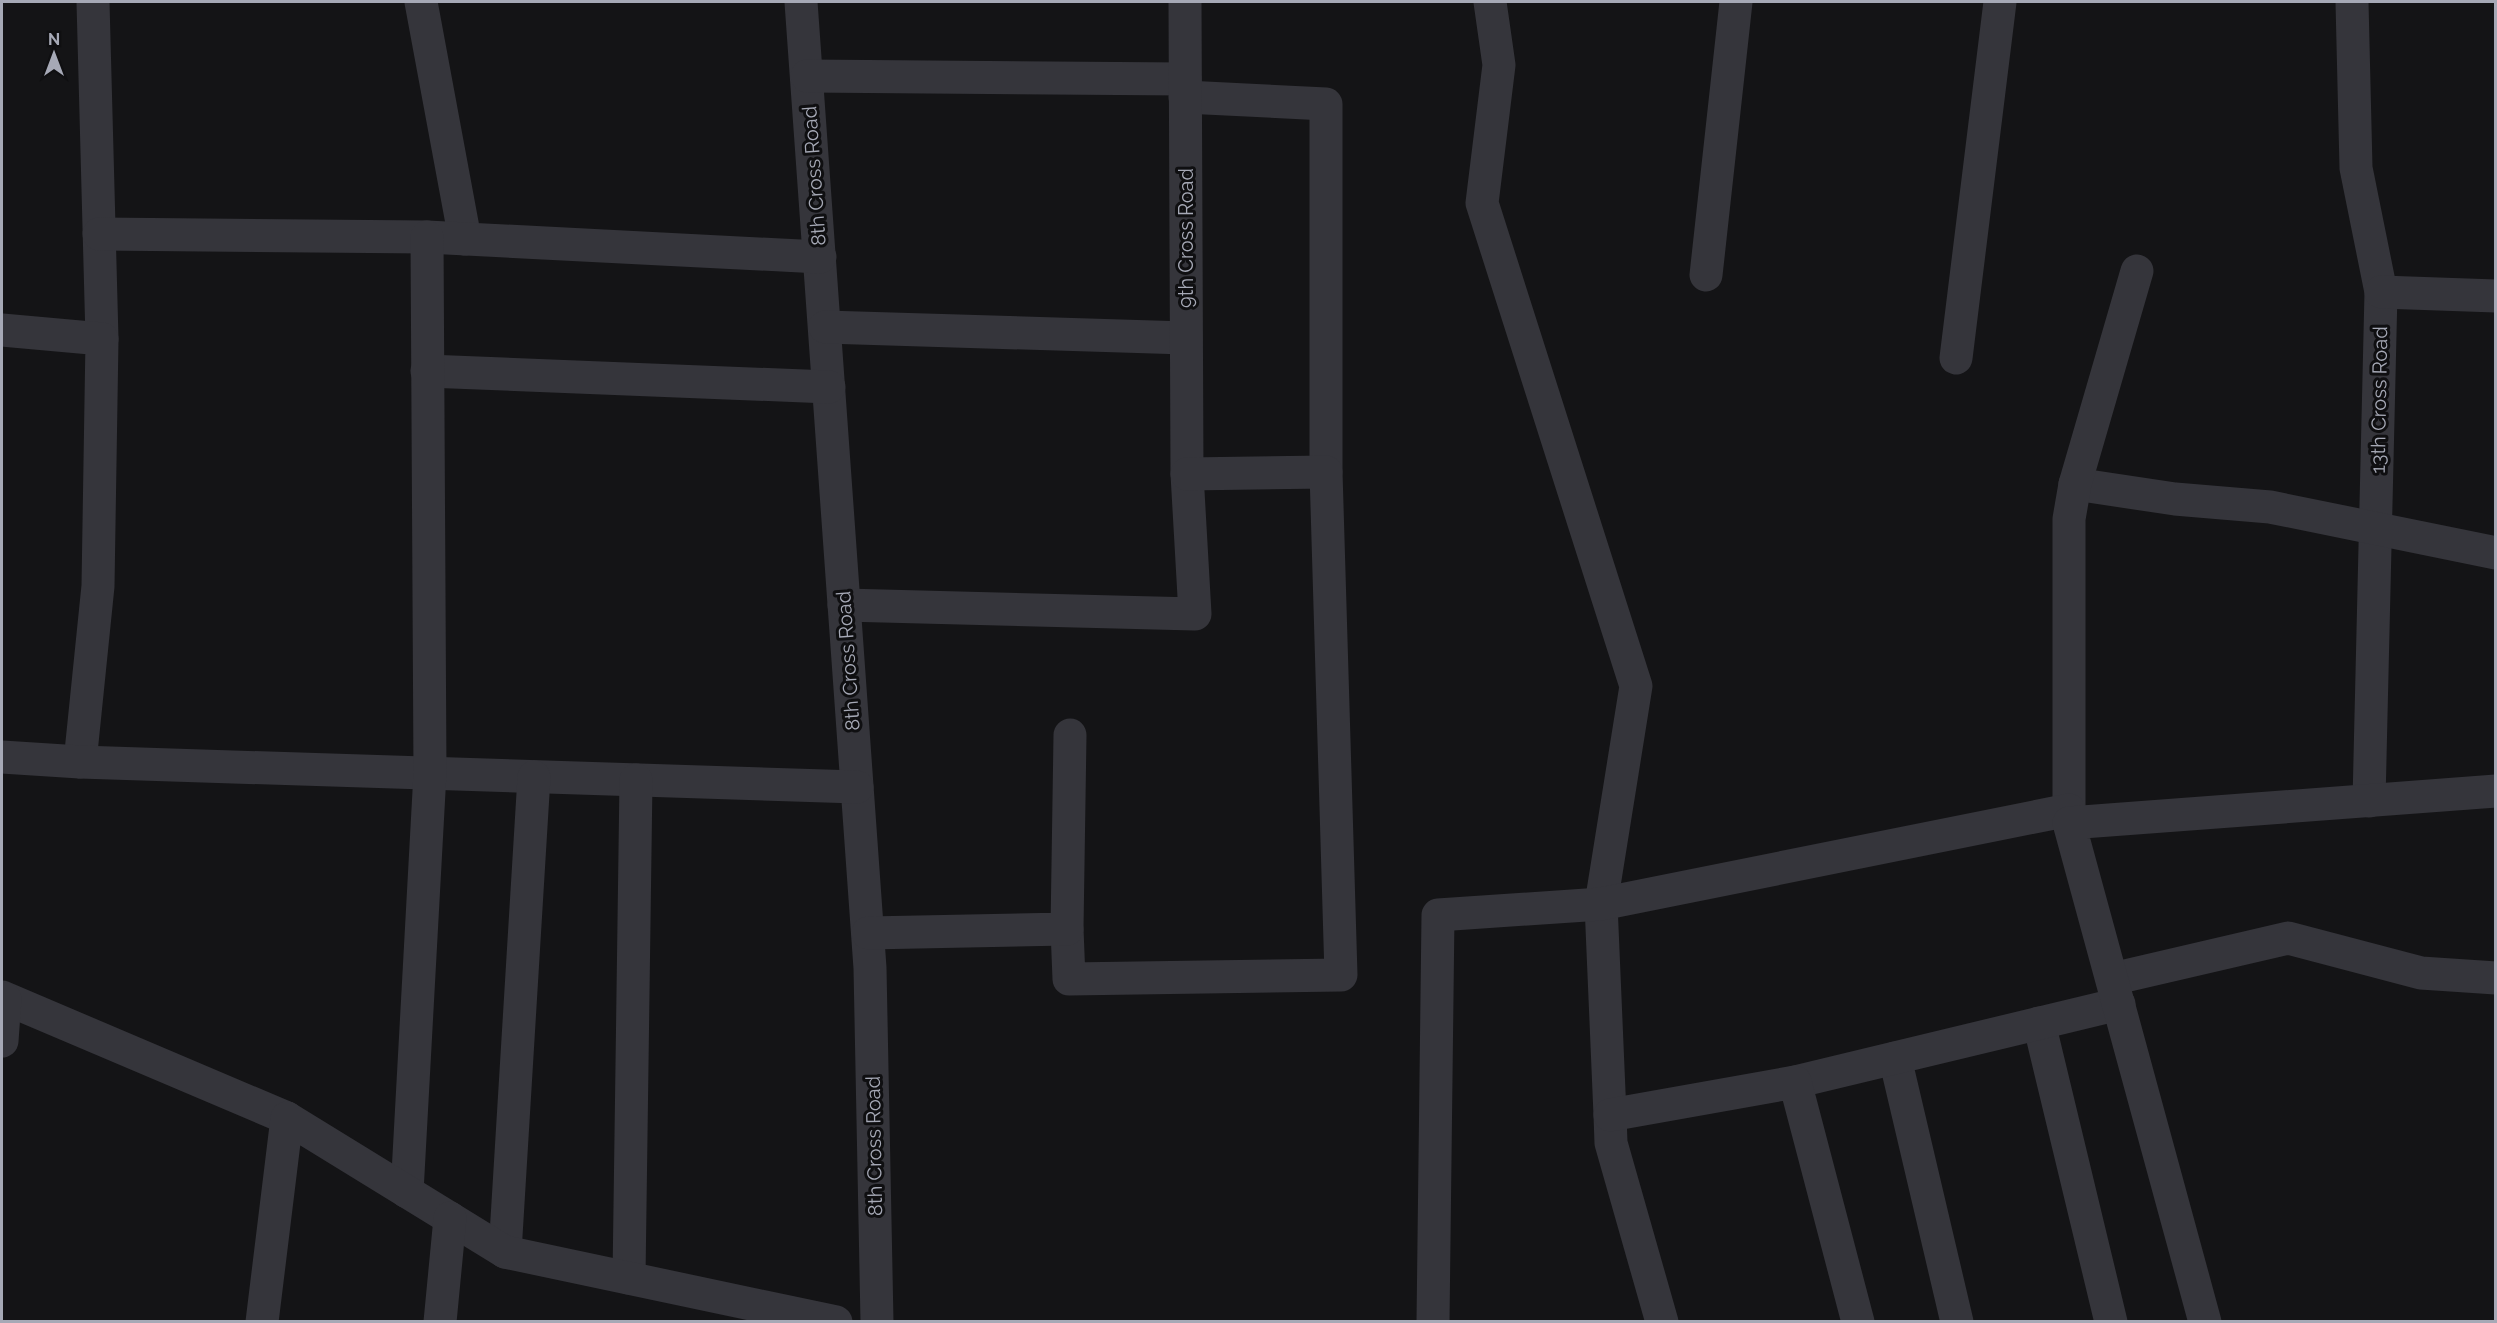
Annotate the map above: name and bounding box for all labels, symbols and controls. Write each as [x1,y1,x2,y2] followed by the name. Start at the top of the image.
[24,24,84,84] north arrow
[48,30,60,49] text: N
[797,105,831,247] street label: 8th Cross Road
[1174,168,1198,308] street label: 9th Cross Road
[2366,326,2392,474] street label: 13th Cross Road
[831,590,865,732] street label: 8th Cross Road
[861,1076,887,1216] street label: 8th Cross Road

